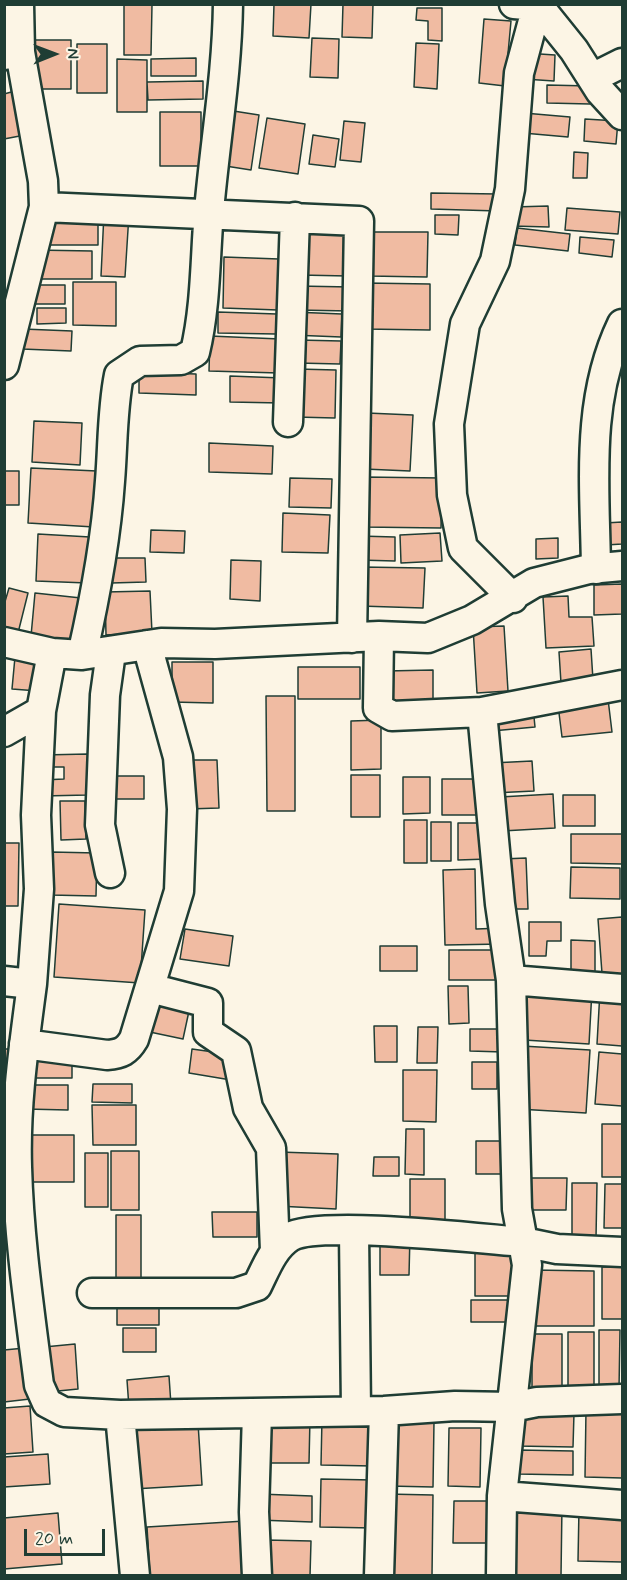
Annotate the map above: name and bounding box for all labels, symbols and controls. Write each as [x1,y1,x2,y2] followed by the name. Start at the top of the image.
[24,24,84,84] north arrow
[62,48,83,59] text: N
[27,1517,108,1555] scale bar
[35,1527,73,1551] text: 20 m

